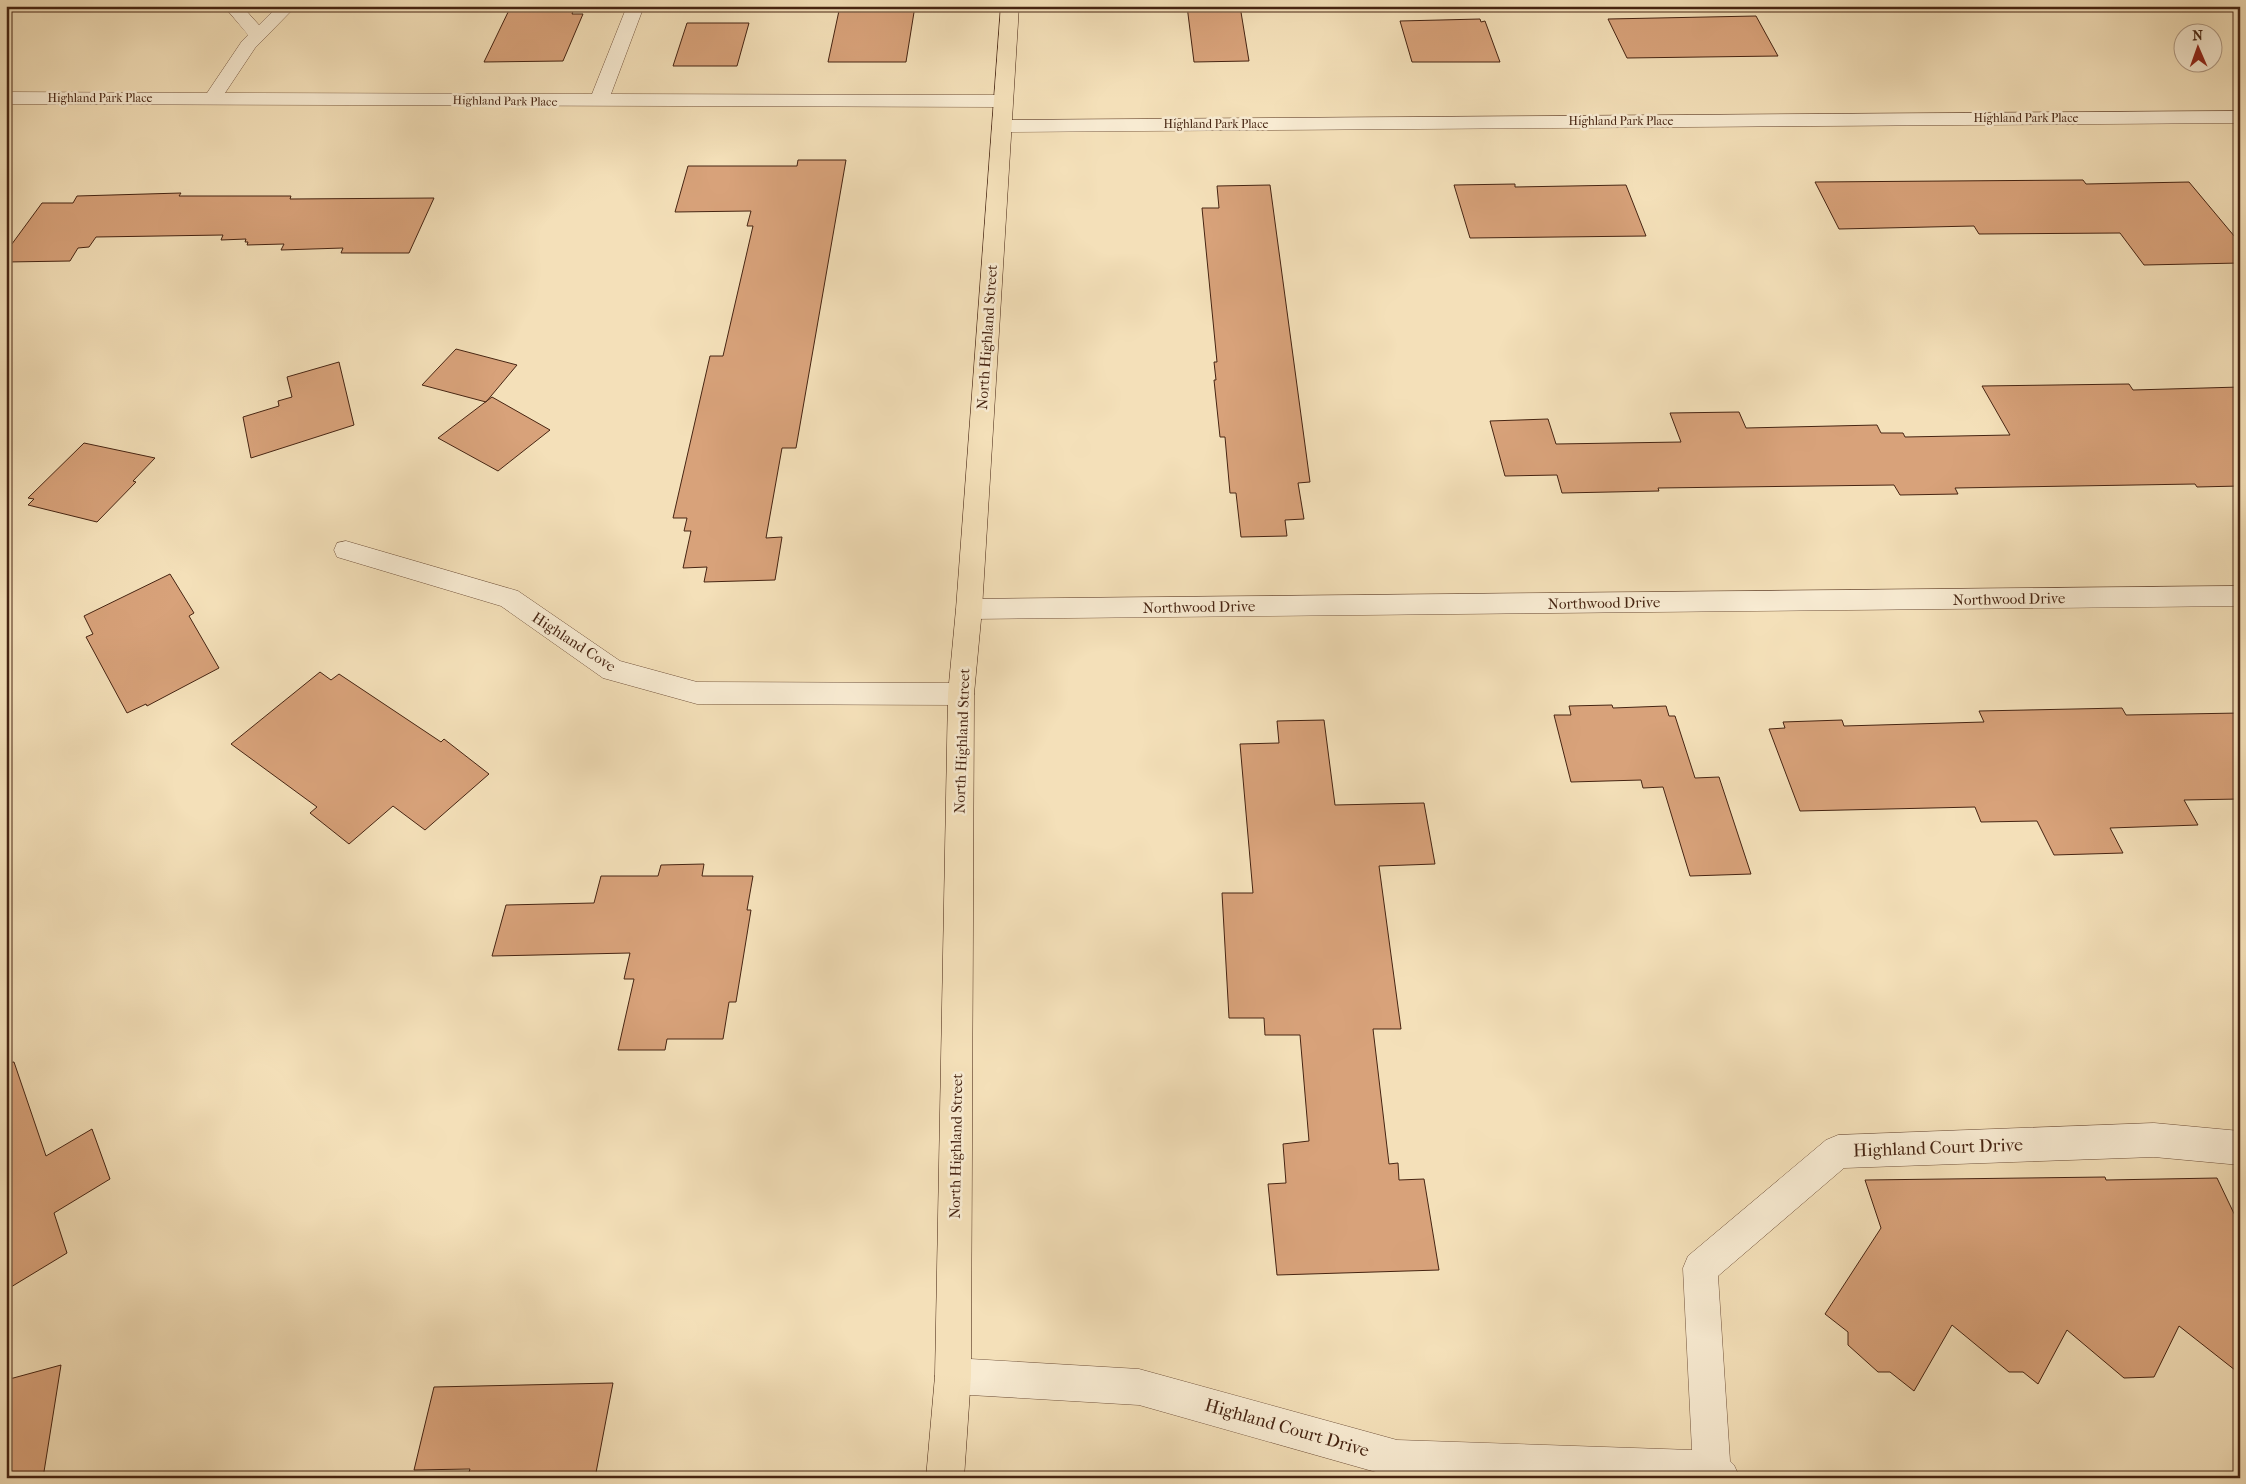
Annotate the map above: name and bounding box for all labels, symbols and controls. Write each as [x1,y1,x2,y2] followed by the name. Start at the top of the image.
[2174,22,2224,72] north arrow
[2192,27,2204,44] text: N
[48,91,152,105] street label: Highland Park Place
[452,93,558,109] street label: Highland Park Place
[1974,111,2078,125] street label: Highland Park Place
[1569,114,1673,128] street label: Highland Park Place
[1164,117,1268,131] street label: Highland Park Place
[973,263,1001,410] street label: North Highland Street
[1953,589,2066,609] street label: Northwood Drive
[1548,593,1661,613] street label: Northwood Drive
[1143,597,1256,617] street label: Northwood Drive
[529,608,620,676] street label: Highland Cove
[950,667,974,814] street label: North Highland Street
[946,1072,966,1219] street label: North Highland Street
[1853,1135,2023,1161] street label: Highland Court Drive
[1202,1395,1372,1462] street label: Highland Court Drive

